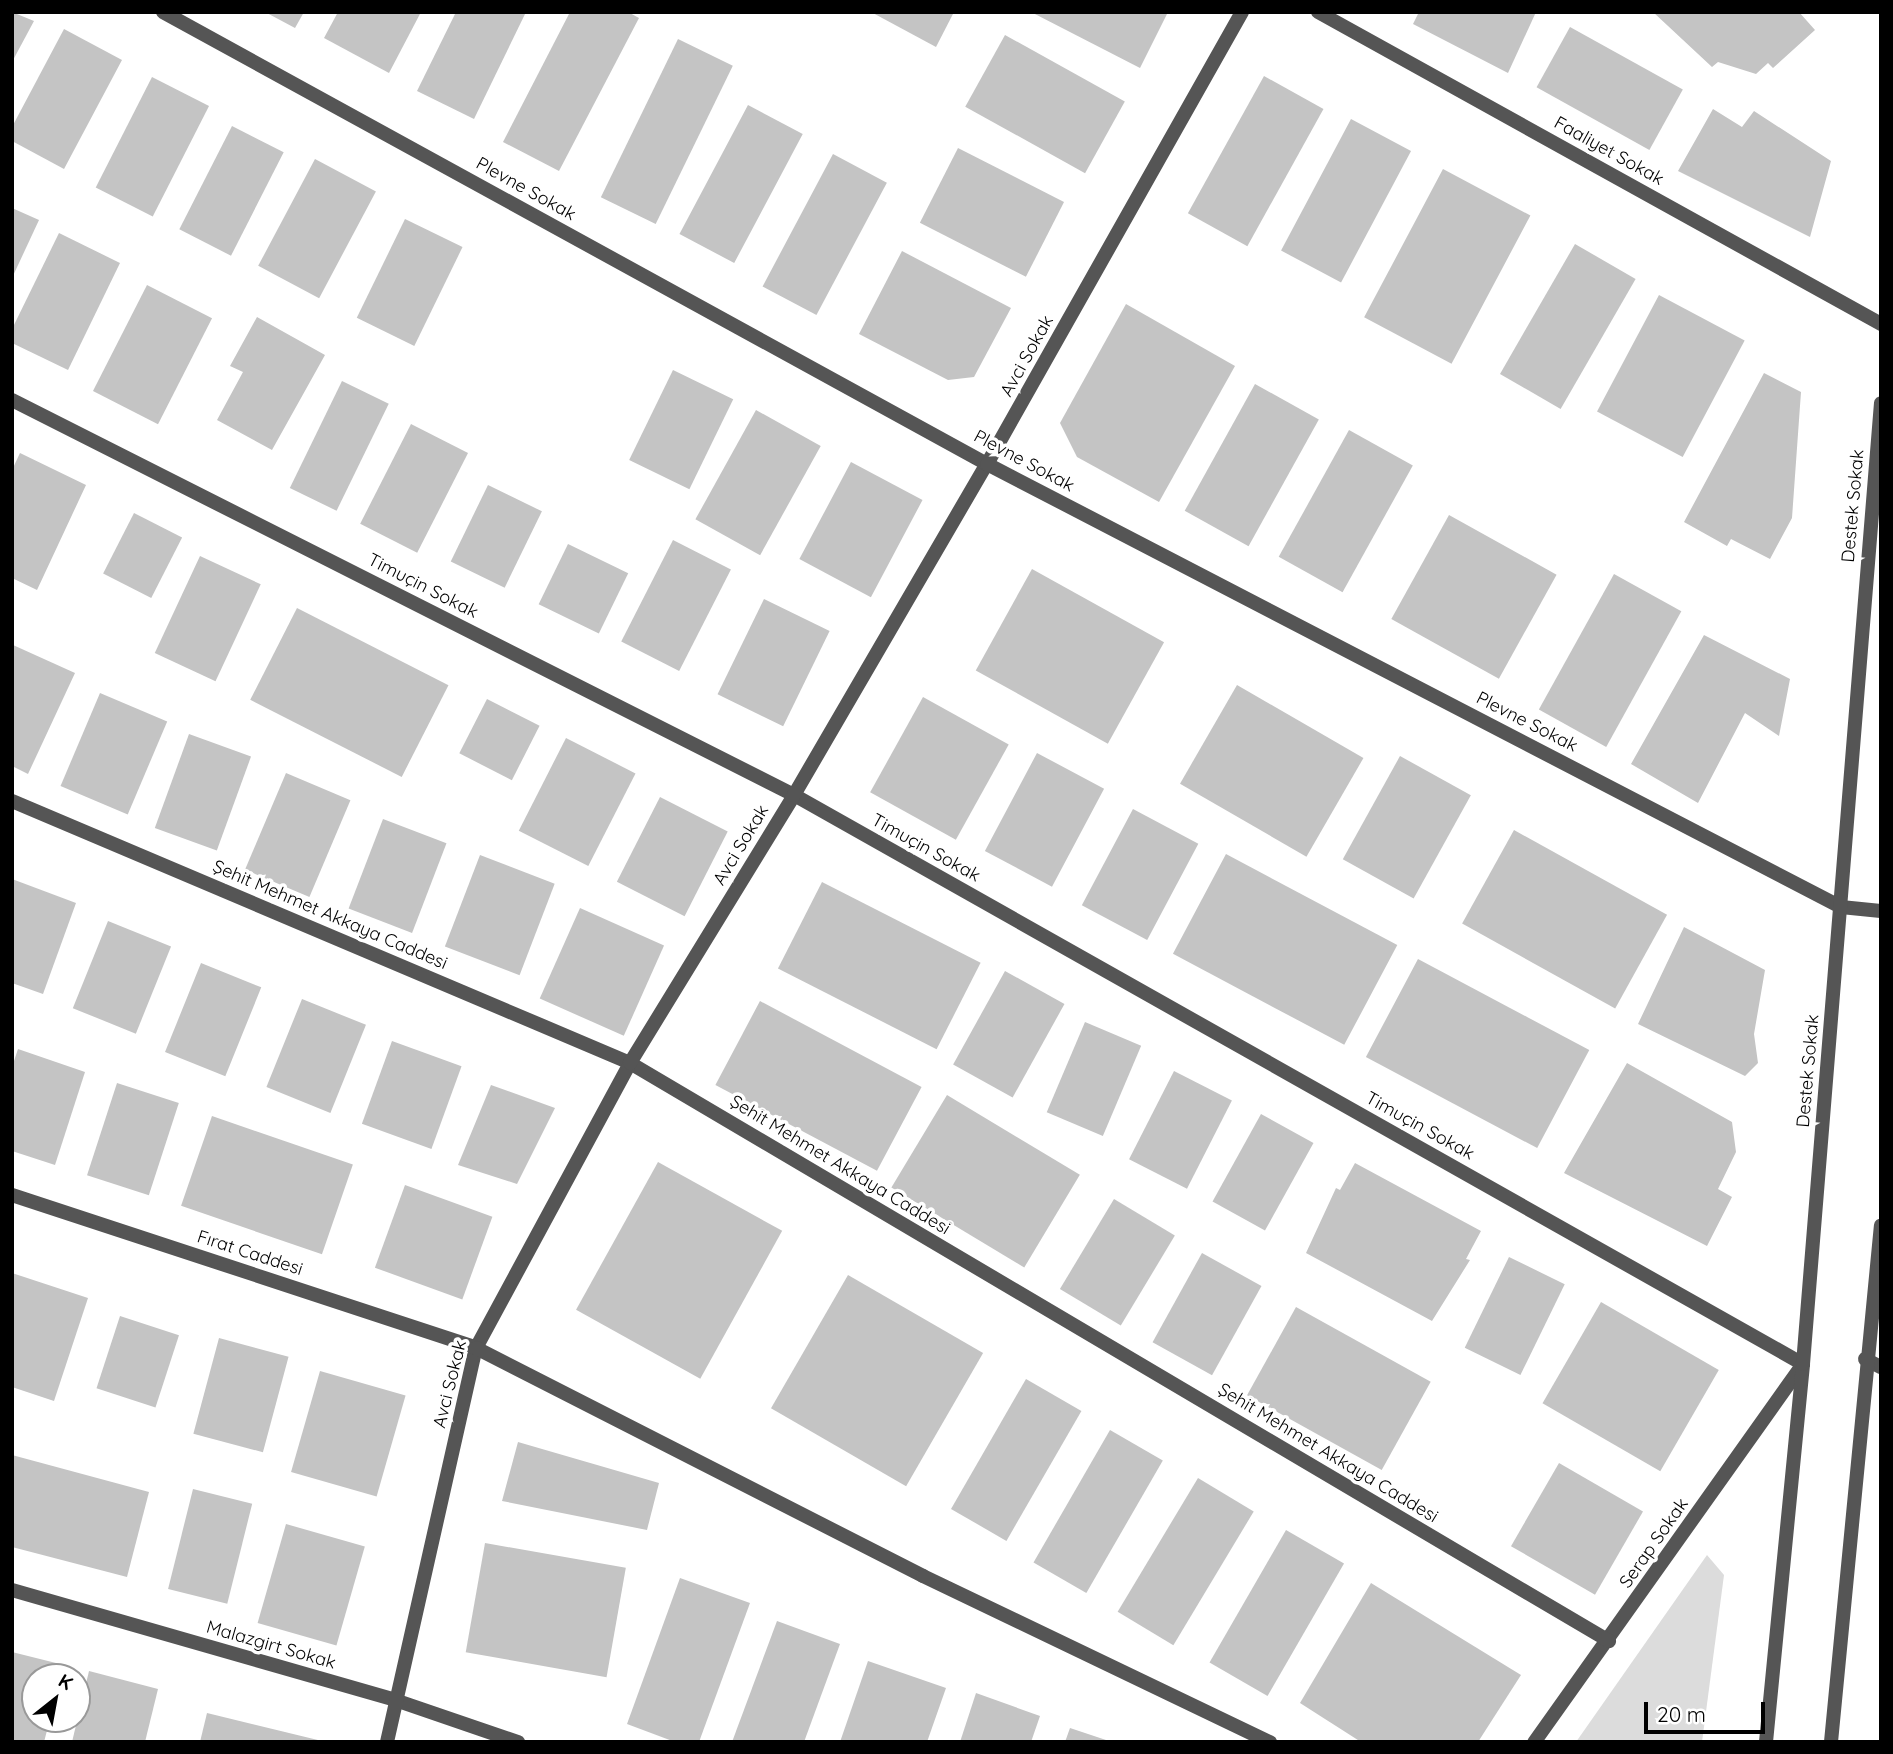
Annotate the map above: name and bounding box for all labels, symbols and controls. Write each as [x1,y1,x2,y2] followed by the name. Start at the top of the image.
[1550,112,1668,190] street label: Faaliyet Sokak
[472,153,580,225] street label: Plevne Sokak
[996,312,1058,400] street label: Avci Sokak
[970,425,1078,497] street label: Plevne Sokak
[1837,449,1869,563] street label: Destek Sokak
[364,549,482,623] street label: Timuçin Sokak
[1473,687,1581,757] street label: Plevne Sokak
[709,801,773,889] street label: Avci Sokak
[868,809,984,887] street label: Timuçin Sokak
[209,856,451,974] street label: Şehit Mehmet Akkaya Caddesi
[1792,1014,1824,1128] street label: Destek Sokak
[1362,1087,1478,1165] street label: Timuçin Sokak
[726,1091,954,1239] street label: Şehit Mehmet Akkaya Caddesi
[195,1226,305,1280] street label: Fırat Caddesi
[429,1338,471,1430] street label: Avci Sokak
[1214,1379,1442,1527] street label: Şehit Mehmet Akkaya Caddesi
[1615,1494,1693,1592] street label: Serap Sokak
[204,1616,338,1674] street label: Malazgirt Sokak
[21,1663,91,1733] north arrow
[54,1668,77,1695] text: K
[1648,1688,1769,1732] scale bar
[1657,1701,1706,1727] text: 20 m

